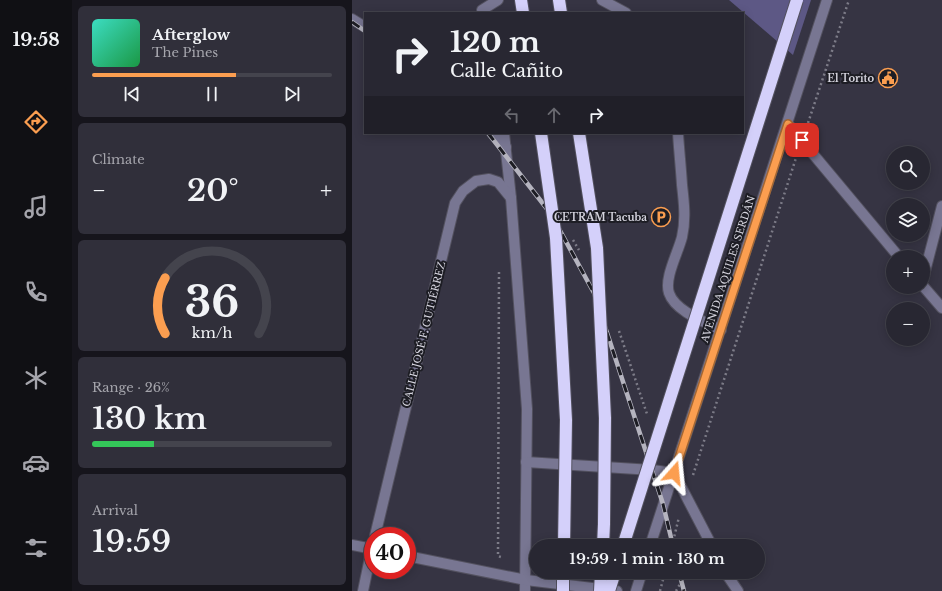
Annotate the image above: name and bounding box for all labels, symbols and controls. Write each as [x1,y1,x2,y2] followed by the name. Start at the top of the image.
[152,25,230,44] text: Afterglow
[450,25,540,60] text: 120 m
[384,28,436,80] icon: right
[12,29,60,51] text: 19:58
[152,44,218,61] text: The Pines
[450,60,563,82] text: Calle Cañito
[877,67,899,89] public building icon: El Torito
[827,72,874,85] place label: El Torito
[121,83,143,105] icon: previous
[201,83,223,105] icon: pause
[281,83,303,105] icon: next
[501,104,523,126] icon: left
[543,104,565,126] icon: ahead
[585,104,607,126] icon: right
[22,108,50,136] icon: directions
[785,123,819,157] pin
[791,129,813,151] icon: arrive
[886,146,930,346] map controls
[886,146,930,190] button: search
[92,151,145,168] text: Climate
[187,172,239,209] text: 20°
[92,177,106,204] text: −
[320,177,332,204] text: +
[22,193,50,221] icon: music
[697,193,758,345] street label: AVENIDA AQUILES SERDÁN
[886,198,930,242] button: layers
[650,206,672,228] parking icon: CETRAM Tacuba
[554,211,647,224] place label: CETRAM Tacuba
[886,250,930,294] button: +
[399,259,448,408] street label: CALLE JOSÉ F. GUTIÉRREZ
[185,276,239,327] text: 36
[22,278,50,306] icon: phone
[886,302,930,346] button: −
[192,323,232,341] text: km/h
[22,364,50,392] icon: climate
[92,379,170,396] text: Range · 26%
[92,400,207,437] text: 130 km
[22,449,50,477] icon: car
[653,452,695,494] position arrow
[92,502,138,519] text: Arrival
[92,523,171,560] text: 19:59
[364,527,416,579] speed limit sign: 40
[22,534,50,562] icon: filters
[569,549,725,568] text: 19:59 · 1 min · 130 m

